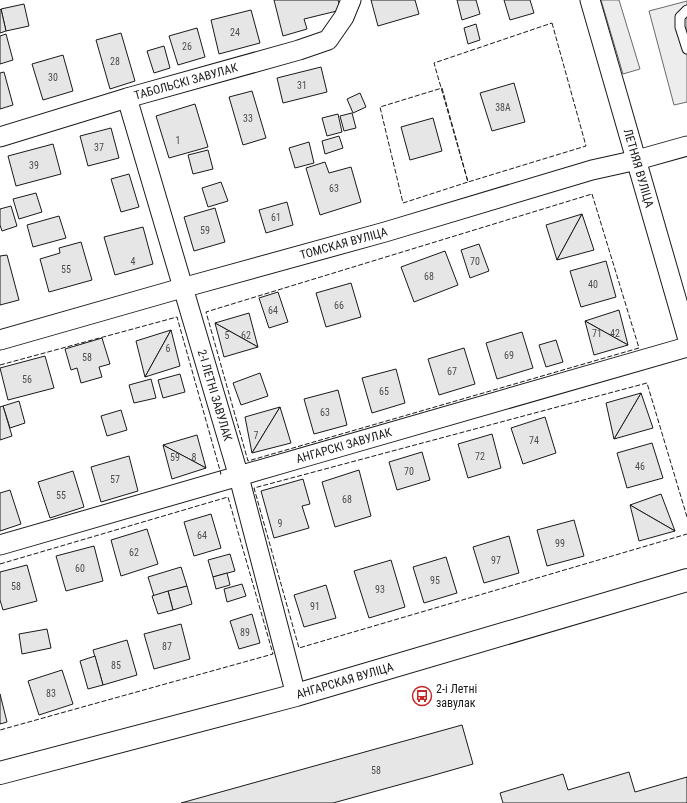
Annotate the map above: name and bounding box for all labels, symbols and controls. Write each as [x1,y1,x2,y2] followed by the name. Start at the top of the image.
[230,27,240,38] house number: 24
[182,41,192,52] house number: 26
[110,56,120,67] house number: 28
[133,60,239,103] street label: ТАБОЛЬСКІ ЗАВУЛАК
[48,72,58,83] house number: 30
[297,80,307,91] house number: 31
[495,102,511,113] house number: 38А
[243,113,253,124] house number: 33
[621,127,657,209] street label: ЛЕТНЯЯ ВУЛІЦА
[176,135,180,146] house number: 1
[94,142,104,153] house number: 37
[29,160,39,171] house number: 39
[329,183,339,194] house number: 63
[271,212,281,223] house number: 61
[200,225,210,236] house number: 59
[298,225,389,262] street label: ТОМСКАЯ ВУЛІЦА
[131,256,136,267] house number: 4
[470,256,480,267] house number: 70
[61,264,71,275] house number: 55
[424,271,434,282] house number: 68
[588,279,598,290] house number: 40
[334,300,344,311] house number: 66
[268,305,278,316] house number: 64
[592,328,602,339] house number: 71
[610,328,620,339] house number: 42
[225,330,230,341] house number: 5
[241,330,251,341] house number: 62
[166,343,171,354] house number: 6
[195,348,235,443] street label: 2-І ЛЕТНІ ЗАВУЛАК
[504,350,514,361] house number: 69
[82,352,92,363] house number: 58
[447,366,457,377] house number: 67
[22,374,32,385] house number: 56
[379,386,389,397] house number: 65
[320,407,330,418] house number: 63
[294,425,394,466] street label: АНГАРСКІ ЗАВУЛАК
[254,430,259,441] house number: 7
[529,435,539,446] house number: 74
[475,451,485,462] house number: 72
[170,452,180,463] house number: 59
[192,452,197,463] house number: 8
[635,461,645,472] house number: 46
[404,466,414,477] house number: 70
[110,474,120,485] house number: 57
[56,490,66,501] house number: 55
[342,494,352,505] house number: 68
[278,518,283,529] house number: 9
[197,530,207,541] house number: 64
[555,538,565,549] house number: 99
[129,547,139,558] house number: 62
[491,555,501,566] house number: 97
[75,563,85,574] house number: 60
[430,575,440,586] house number: 95
[11,581,21,592] house number: 58
[375,584,385,595] house number: 93
[310,601,320,612] house number: 91
[240,627,250,638] house number: 89
[162,641,172,652] house number: 87
[111,660,121,671] house number: 85
[295,660,395,702] street label: АНГАРСКАЯ ВУЛІЦА
[436,682,477,710] place label: 2-і Летні завулак
[411,685,433,707] bus stop icon: 2-і Летні завулак
[46,688,56,699] house number: 83
[371,765,381,776] house number: 58

